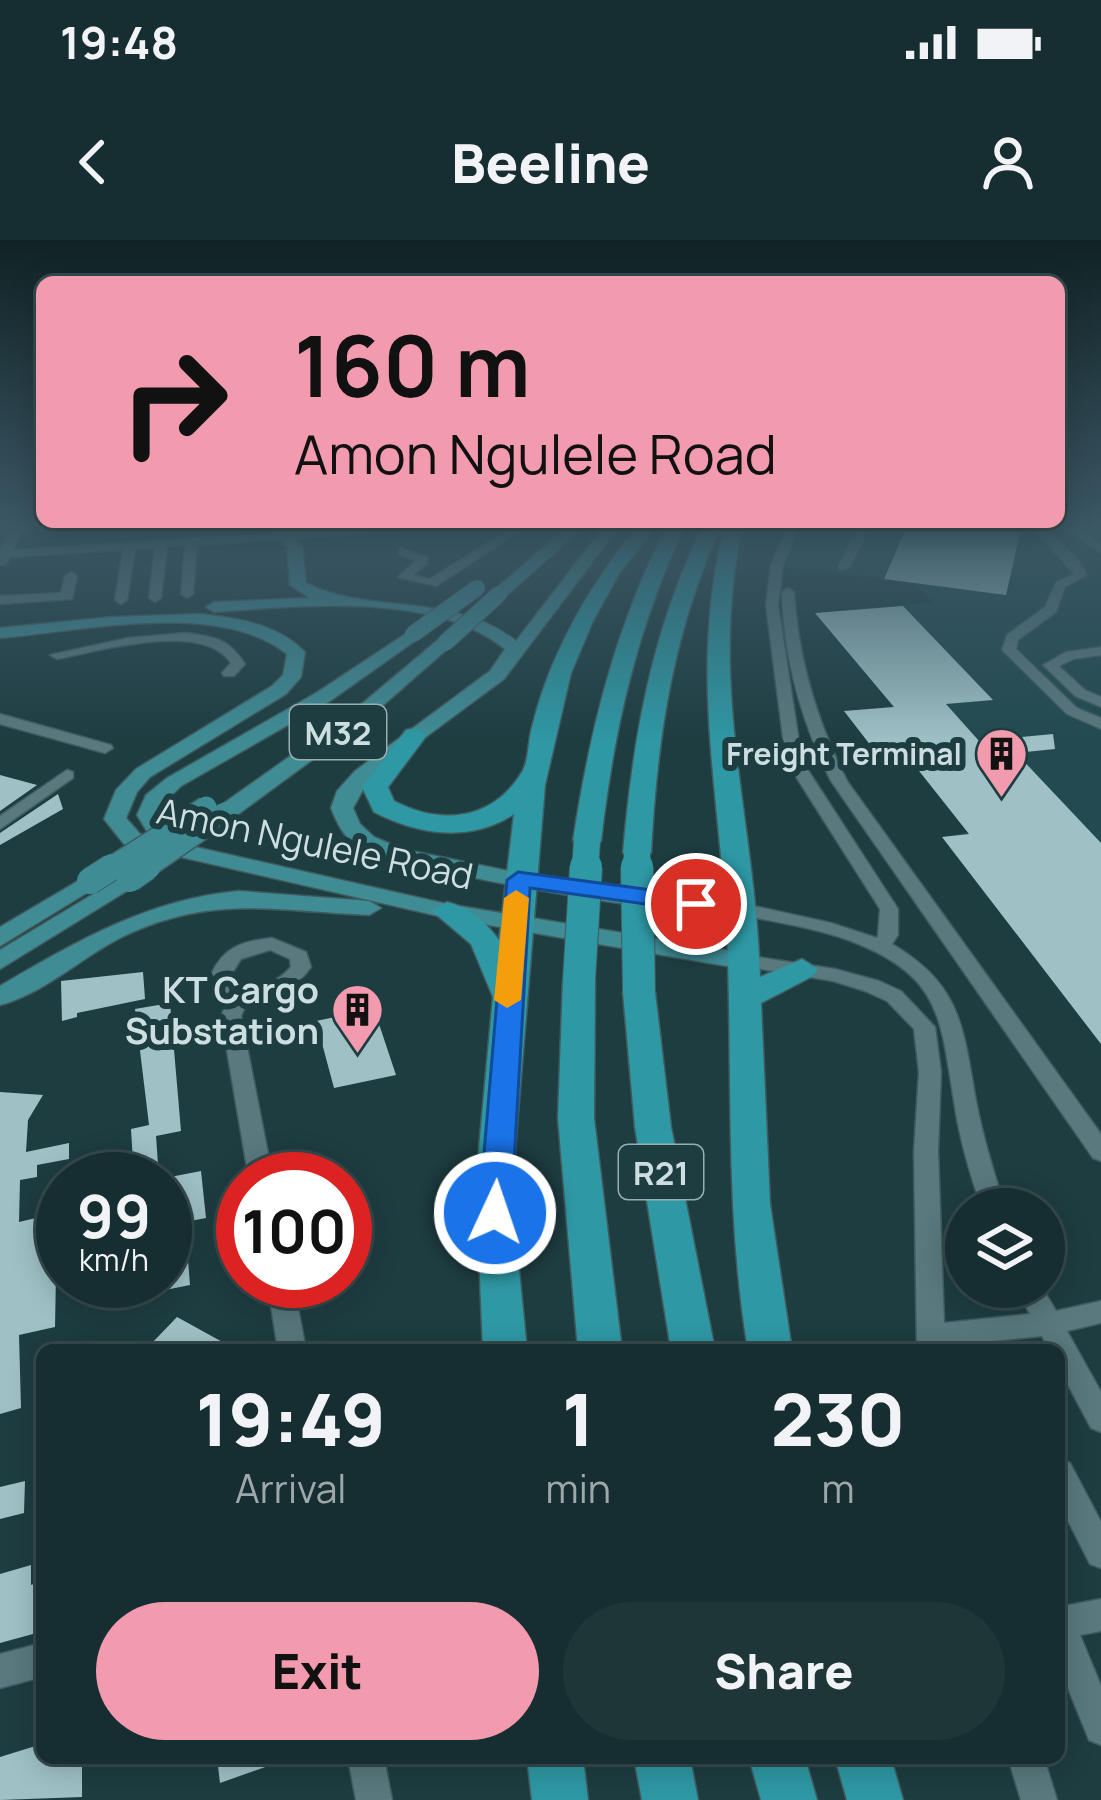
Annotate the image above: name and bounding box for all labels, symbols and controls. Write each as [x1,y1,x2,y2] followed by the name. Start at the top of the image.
[60,11,178,73] text: 19:48
[451,125,650,199] text: Beeline
[60,129,126,195] icon: back
[975,129,1041,195] icon: person
[294,307,531,422] text: 160 m
[96,324,252,480] icon: right
[294,416,777,490] text: Amon Ngulele Road
[290,705,386,759] road number: M32
[973,725,1029,799] building icon: Freight Terminal
[726,733,962,774] place label: Freight Terminal
[152,786,478,900] street label: Amon Ngulele Road
[645,853,747,955] pin
[663,871,729,937] icon: arrive
[125,965,319,1055] place label: KT Cargo Substation
[330,982,386,1056] building icon: KT Cargo Substation
[619,1145,703,1199] road number: R21
[432,1150,558,1276] position arrow
[216,1152,372,1308] speed limit sign: 100
[77,1174,151,1256] text: 99
[945,1188,1065,1308] map controls
[945,1188,1065,1308] button: layers
[79,1239,149,1280] text: km/h
[196,1369,386,1468] text: 19:49
[562,1369,595,1468] text: 1
[771,1369,905,1468] text: 230
[235,1461,346,1515] text: Arrival
[546,1461,611,1515] text: min
[821,1461,854,1515] text: m
[96,1602,539,1740] button: Exit
[563,1602,1005,1740] button: Share

